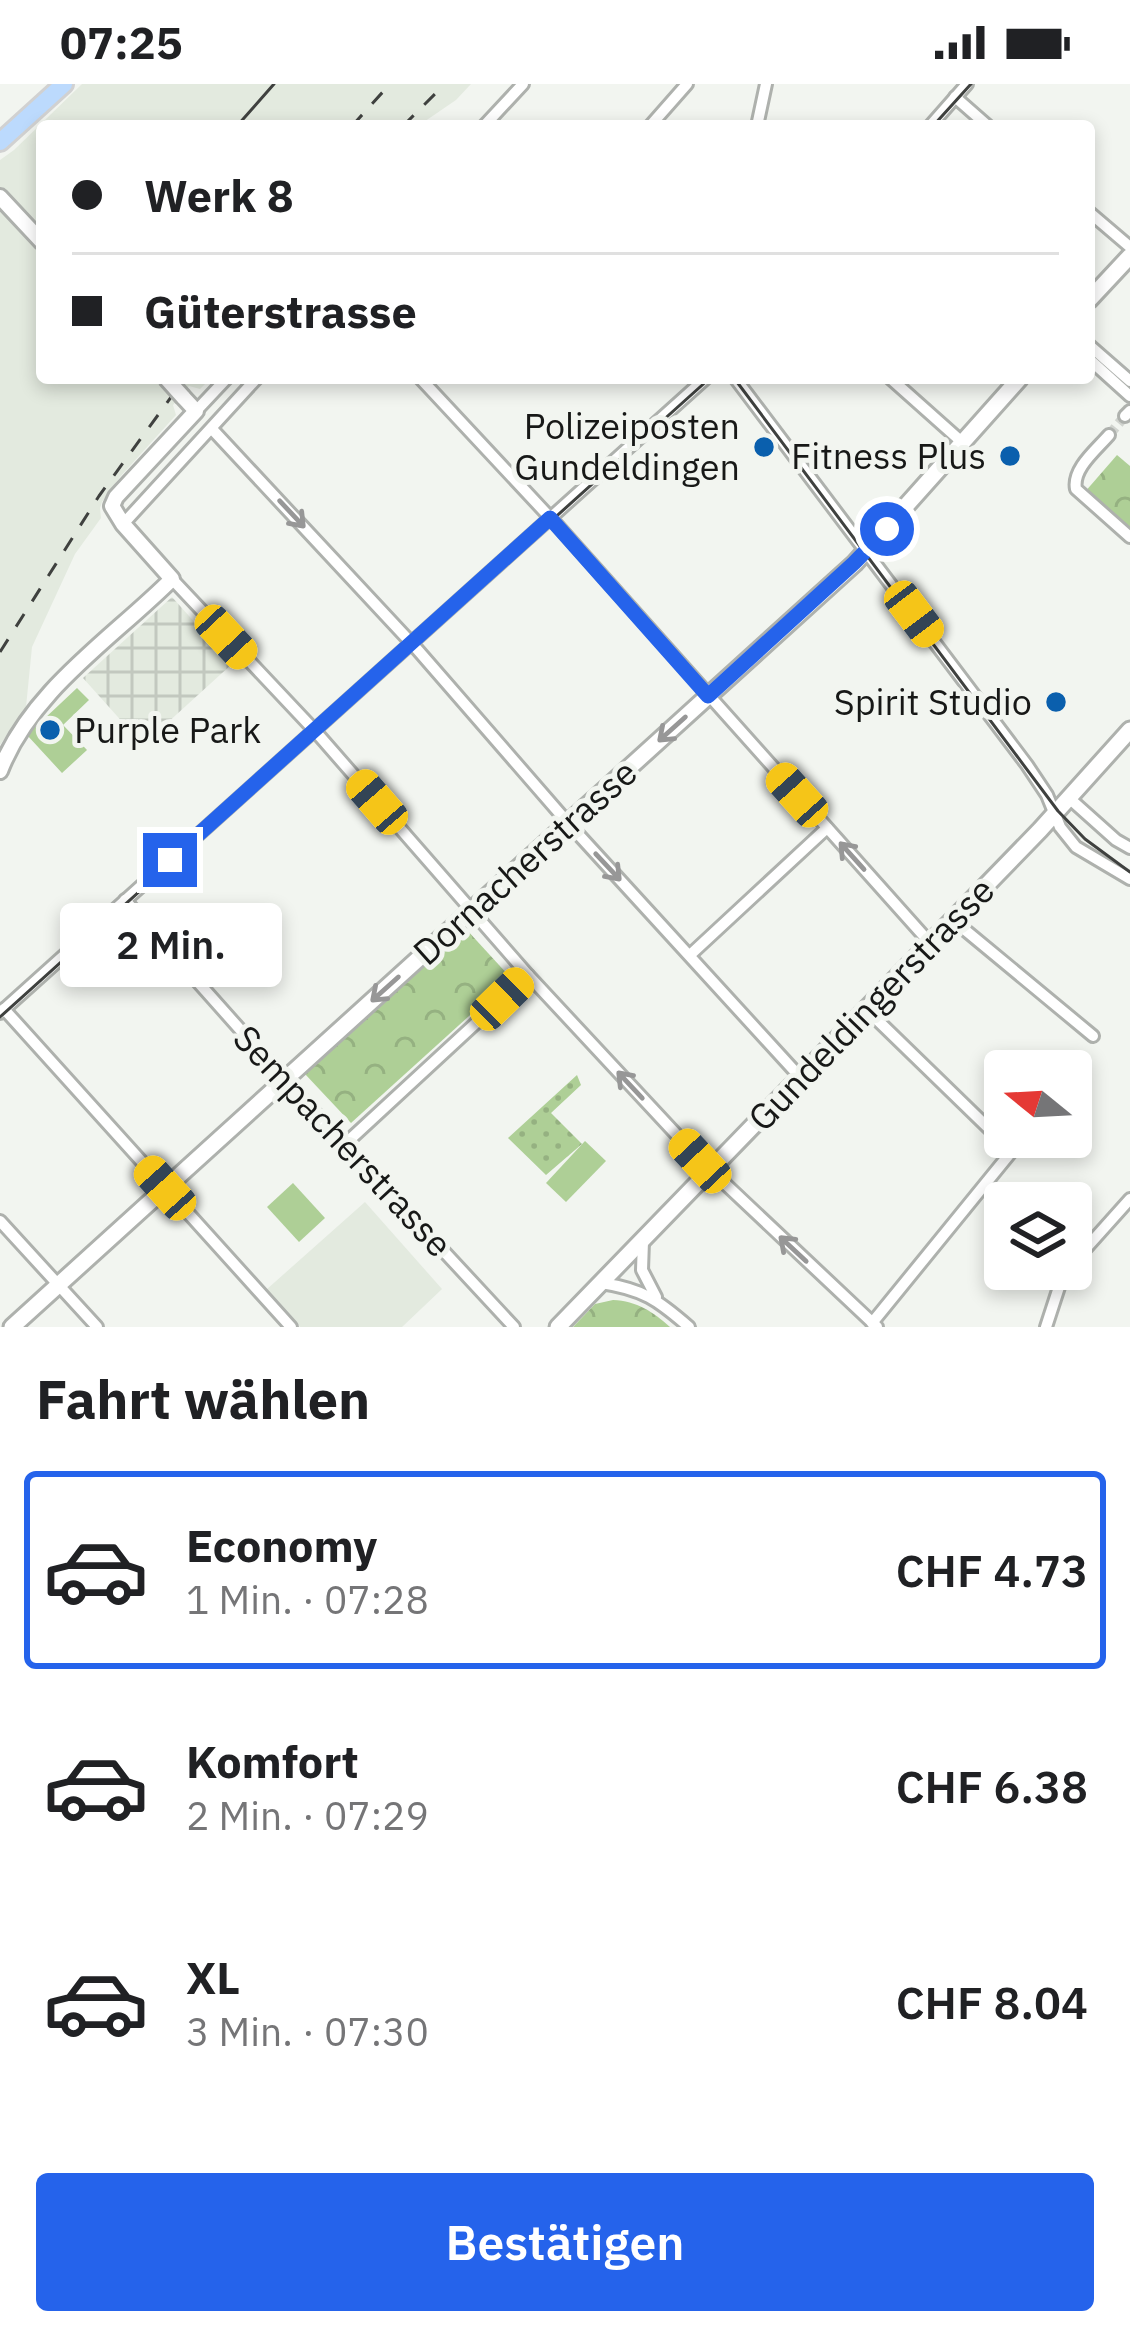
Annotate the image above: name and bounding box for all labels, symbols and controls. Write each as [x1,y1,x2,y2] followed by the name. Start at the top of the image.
[60,13,183,71] text: 07:25
[144,166,294,224] text: Werk 8
[144,282,417,340] text: Güterstrasse
[514,402,740,490] place label: Polizeiposten Gundeldingen
[791,432,986,479] place label: Fitness Plus
[751,434,777,460] marker: Polizeiposten Gundeldingen
[997,443,1023,469] marker: Fitness Plus
[278,499,305,529] one-way arrow
[860,502,914,556] route start
[878,574,950,654] car
[188,598,264,676] car
[834,678,1032,725] place label: Spirit Studio
[1043,689,1069,715] marker: Spirit Studio
[74,706,261,753] place label: Purple Park
[657,715,687,742] one-way arrow
[37,717,63,743] marker: Purple Park
[403,749,646,975] street label: Dornacherstrasse
[760,756,834,834] car
[340,763,414,841] car
[143,833,197,887] route end
[839,841,866,872] one-way arrow
[594,852,622,881] one-way arrow
[737,867,1004,1141] street label: Gundeldingerstrasse
[59,902,281,986] callout: 2 Min.
[116,919,226,970] text: 2 Min.
[464,961,540,1037] car
[371,975,401,1002] one-way arrow
[224,1015,463,1267] street label: Sempacherstrasse
[984,1050,1092,1158] north arrow
[984,1050,1092,1290] map controls
[617,1070,644,1100] one-way arrow
[662,1122,738,1200] car
[128,1149,202,1227] car
[984,1182,1092,1290] button: layers
[779,1236,809,1263] one-way arrow
[36,1364,370,1434] text: Fahrt wählen
[42,1516,150,1624] icon: car
[186,1516,377,1574] text: Economy
[896,1541,1088,1599] text: CHF 4.73
[186,1574,429,1625] text: 1 Min. · 07:28
[42,1732,150,1840] icon: car
[186,1732,359,1790] text: Komfort
[896,1757,1088,1815] text: CHF 6.38
[186,1790,429,1841] text: 2 Min. · 07:29
[42,1948,150,2056] icon: car
[186,1948,240,2006] text: XL
[896,1973,1088,2031] text: CHF 8.04
[186,2006,429,2057] text: 3 Min. · 07:30
[36,2173,1094,2311] button: Bestätigen

